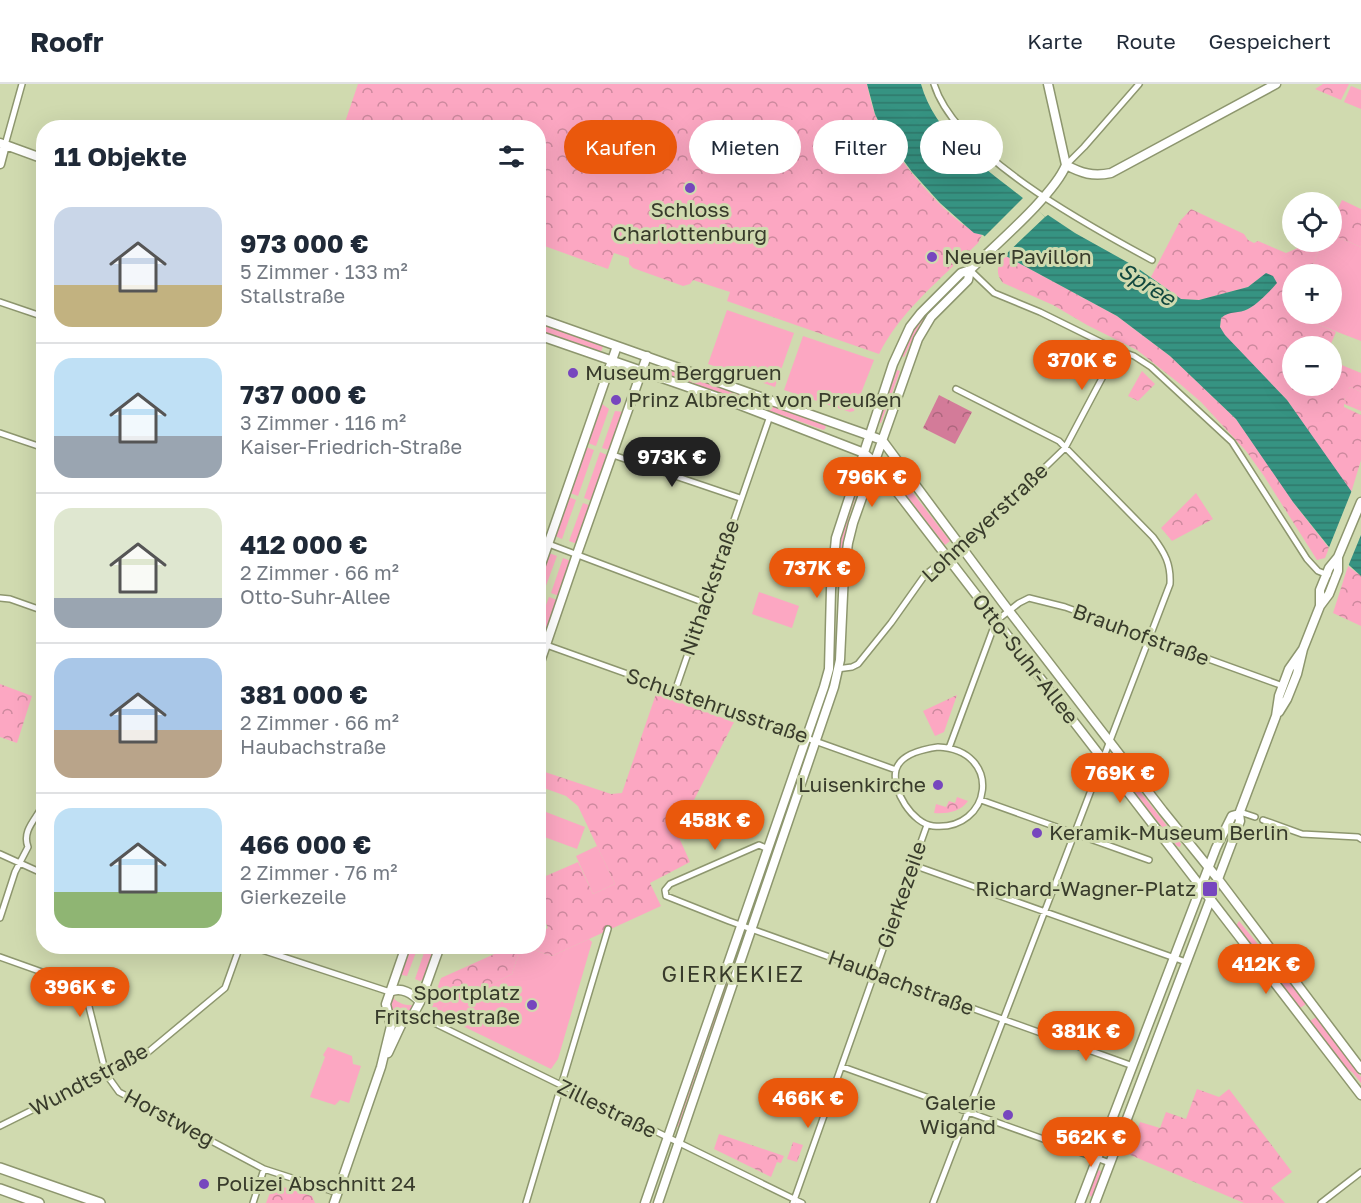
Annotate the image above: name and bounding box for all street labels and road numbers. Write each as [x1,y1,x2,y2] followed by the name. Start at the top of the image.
[916,457,1053,587] street label: Lohmeyerstraße
[674,516,744,659] street label: Nithackstraße
[967,588,1085,729] street label: Otto-Suhr-Allee
[1070,597,1213,671] street label: Brauhofstraße
[623,662,812,748] street label: Schustehrusstraße
[871,838,932,952] street label: Gierkezeile
[825,944,978,1021] street label: Haubachstraße
[25,1037,152,1121] street label: Wundtstraße
[553,1073,661,1143] street label: Zillestraße
[120,1083,219,1152] street label: Horstweg

